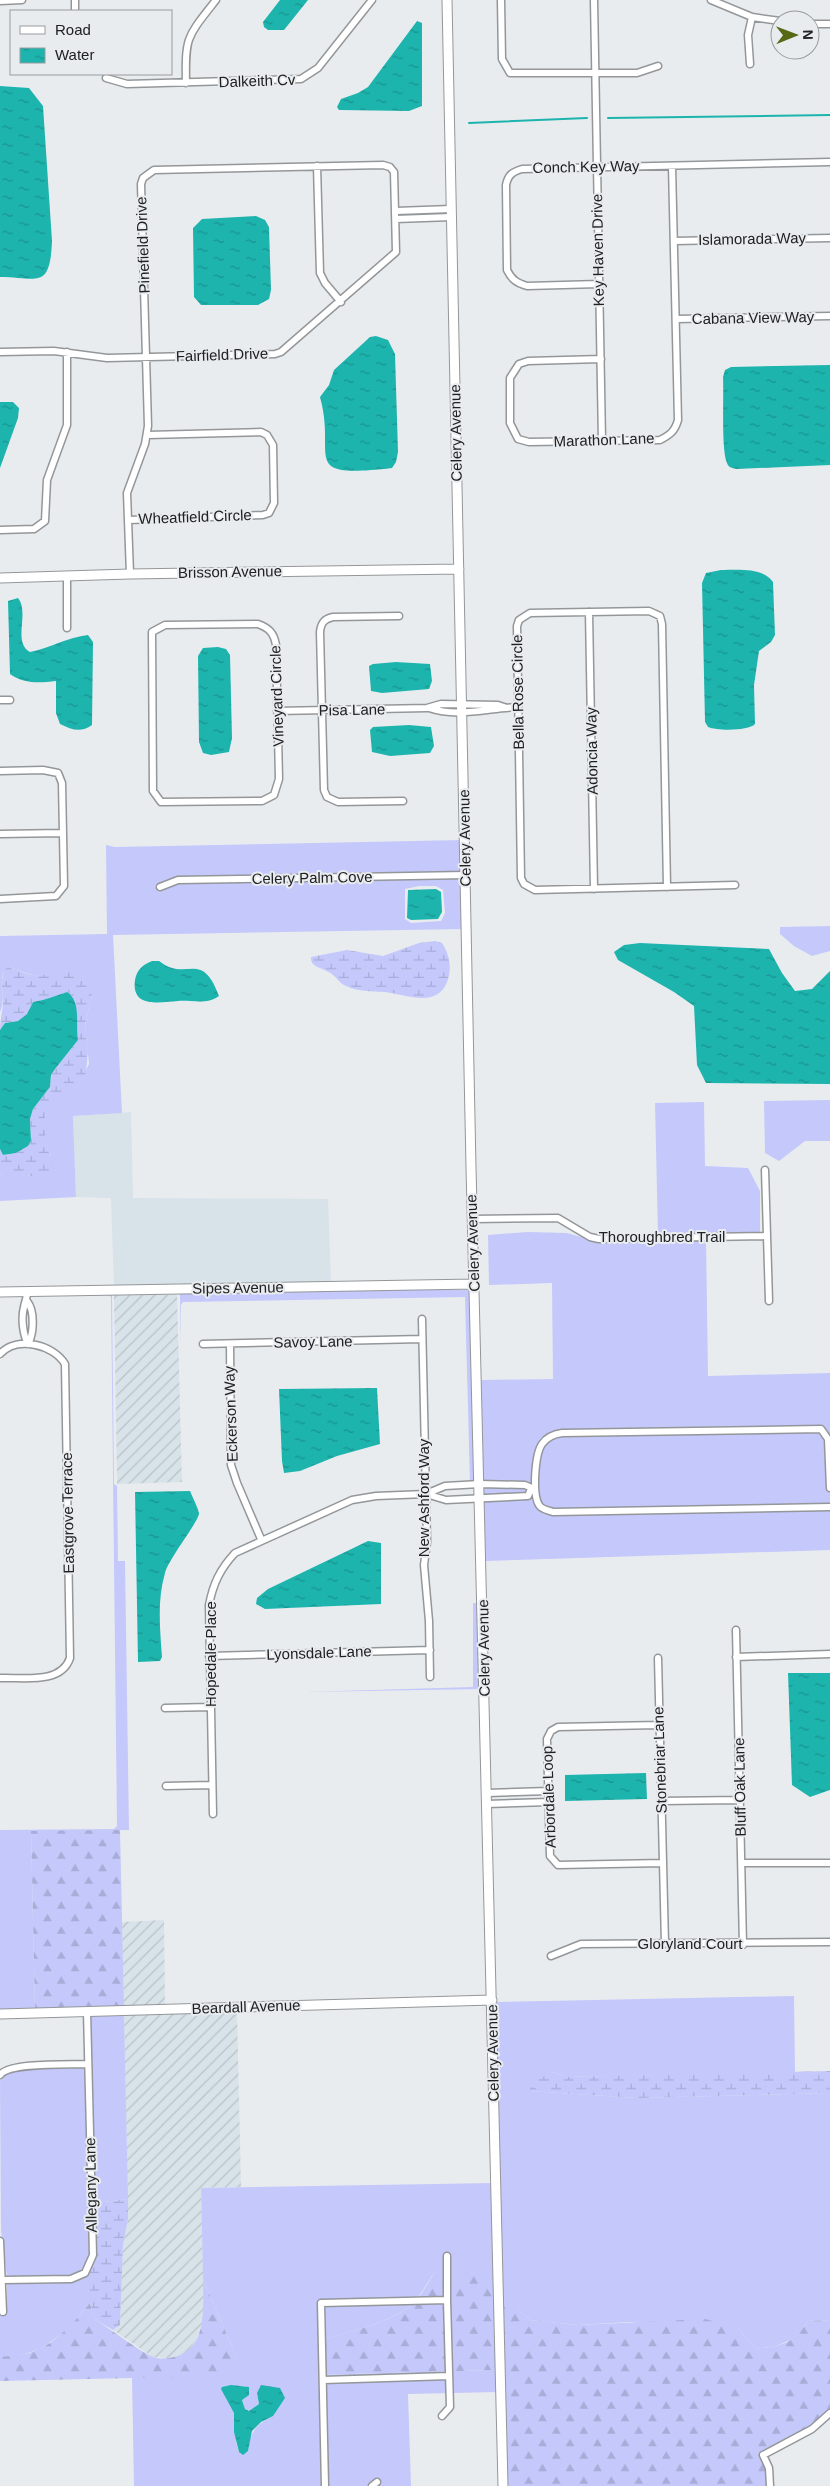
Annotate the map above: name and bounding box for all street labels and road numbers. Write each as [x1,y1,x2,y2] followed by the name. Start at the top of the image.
[218,71,296,90] street label: Dalkeith Cv
[532,157,640,176] street label: Conch Key Way
[588,194,607,306] street label: Key Haven Drive
[132,196,153,294] street label: Pinefield Drive
[698,229,807,248] street label: Islamorada Way
[692,308,815,327] street label: Cabana View Way
[175,344,269,365] street label: Fairfield Drive
[446,384,465,482] street label: Celery Avenue
[553,429,655,450] street label: Marathon Lane
[138,506,252,527] street label: Wheatfield Circle
[178,562,282,581] street label: Brisson Avenue
[508,634,527,750] street label: Bella Rose Circle
[266,645,287,747] street label: Vineyard Circle
[318,700,385,719] street label: Pisa Lane
[582,706,601,795] street label: Adoncia Way
[455,789,474,887] street label: Celery Avenue
[251,868,373,887] street label: Celery Palm Cove
[462,1194,483,1292] street label: Celery Avenue
[599,1228,725,1245] street label: Thoroughbred Trail
[192,1278,284,1297] street label: Sipes Avenue
[273,1332,353,1351] street label: Savoy Lane
[220,1365,241,1462] street label: Eckerson Way
[415,1438,432,1557] street label: New Ashford Way
[58,1452,77,1574] street label: Eastgrove Terrace
[474,1599,493,1697] street label: Celery Avenue
[202,1601,219,1707] street label: Hopedale Place
[266,1642,372,1663] street label: Lyonsdale Lane
[649,1706,670,1814] street label: Stonebriar Lane
[730,1737,749,1837] street label: Bluff Oak Lane
[538,1745,559,1849] street label: Arbordale Loop
[637,1935,743,1952] street label: Gloryland Court
[191,1996,301,2017] street label: Beardall Avenue
[483,2004,502,2102] street label: Celery Avenue
[81,2137,100,2233] street label: Allegany Lane

